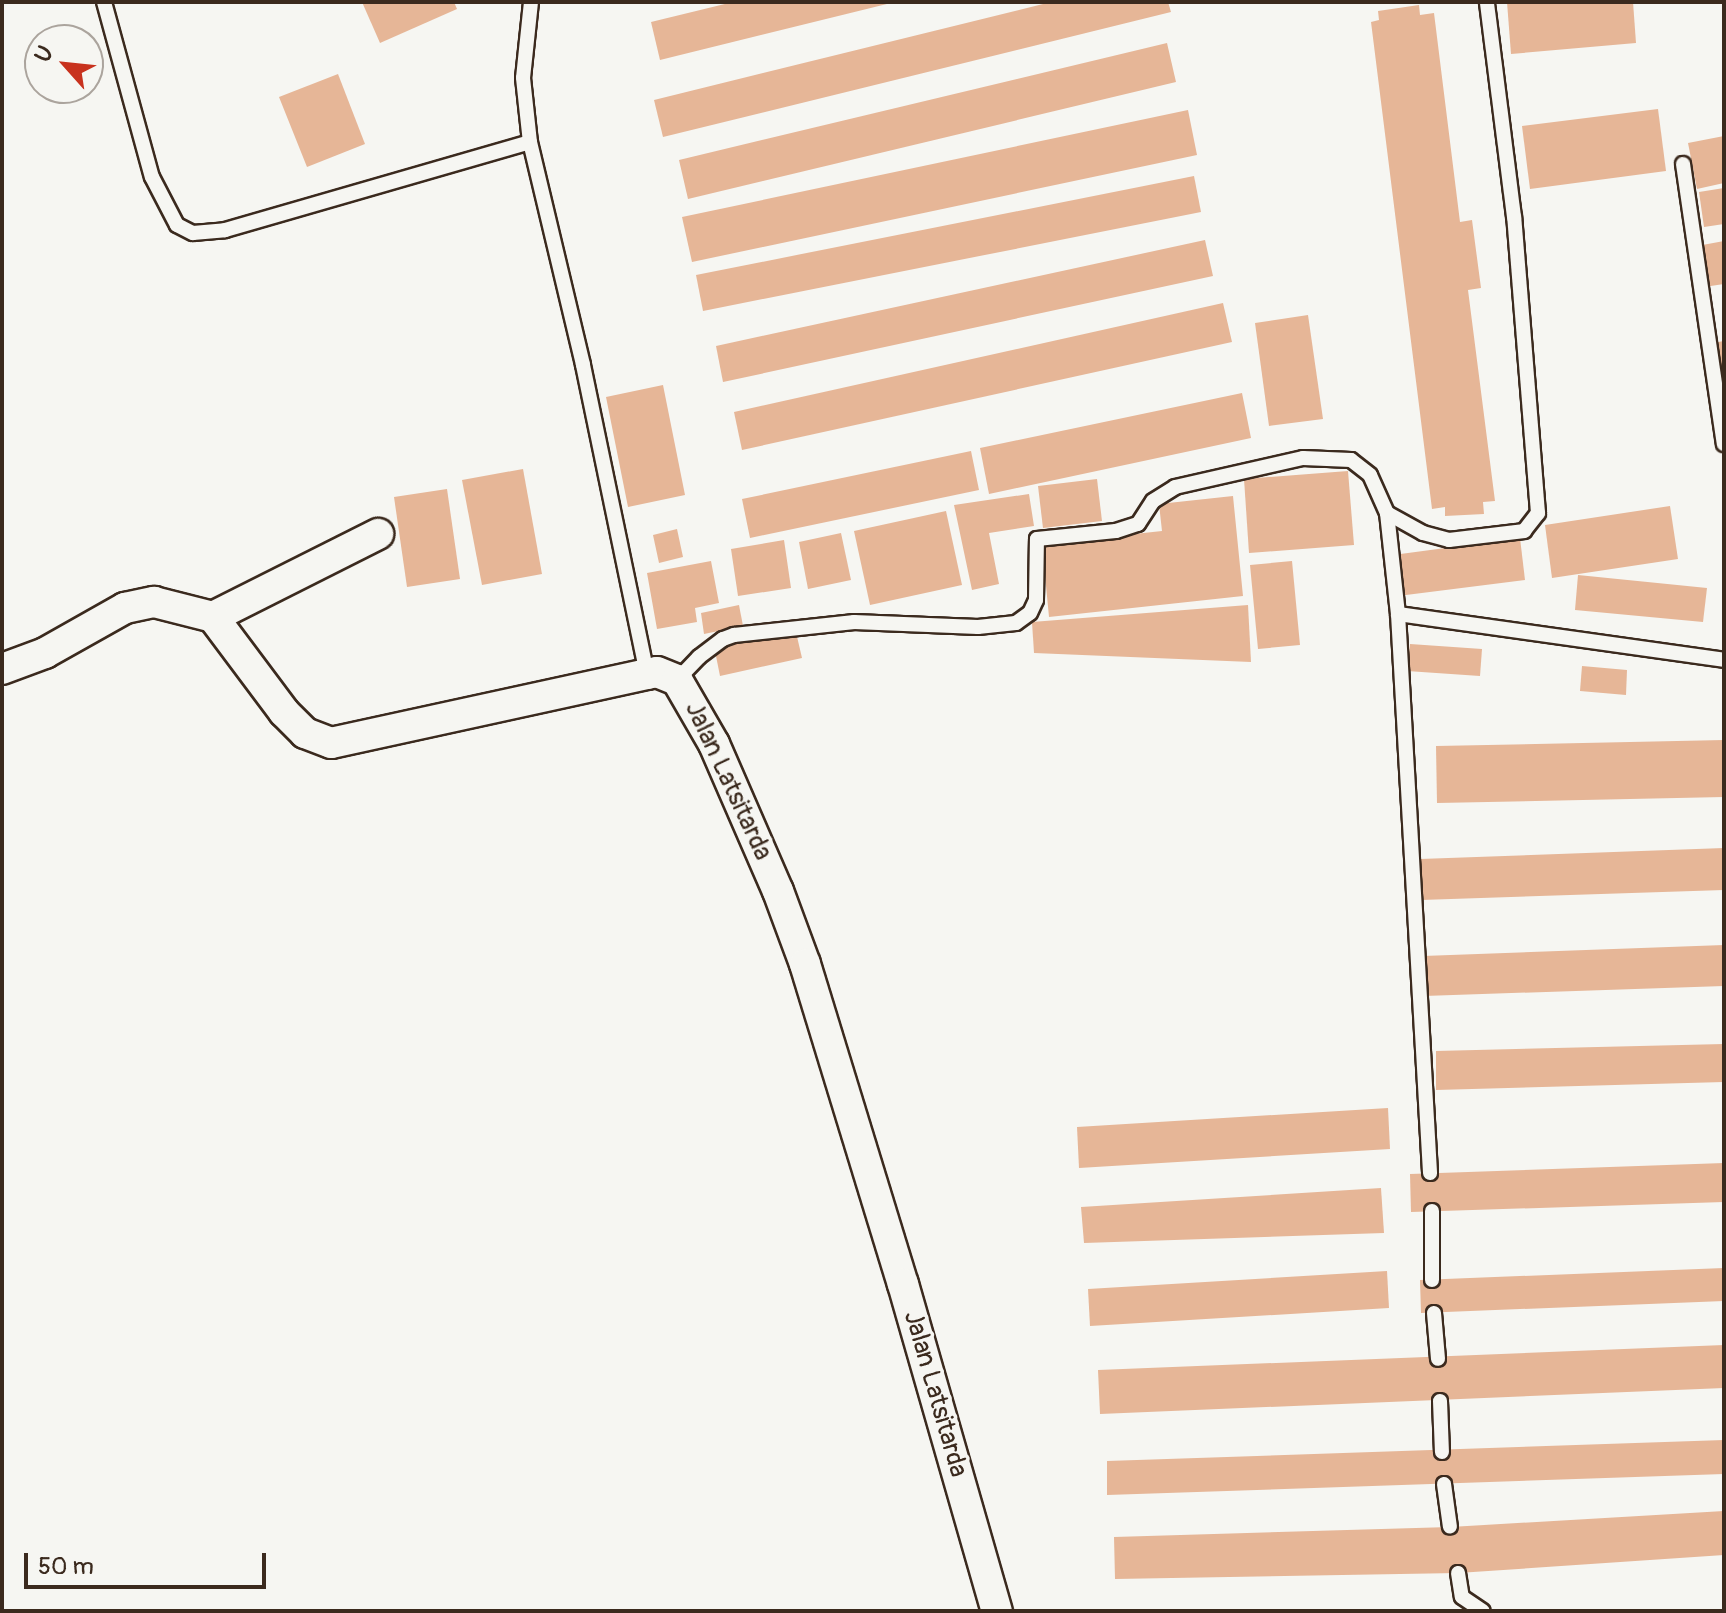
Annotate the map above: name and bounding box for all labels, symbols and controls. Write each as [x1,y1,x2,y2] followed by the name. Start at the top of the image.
[24,24,104,104] north arrow
[29,41,60,67] text: U
[678,697,778,865] street label: Jalan Latsitarda
[896,1307,974,1481] street label: Jalan Latsitarda
[28,1537,270,1587] scale bar
[38,1552,94,1581] text: 50 m

